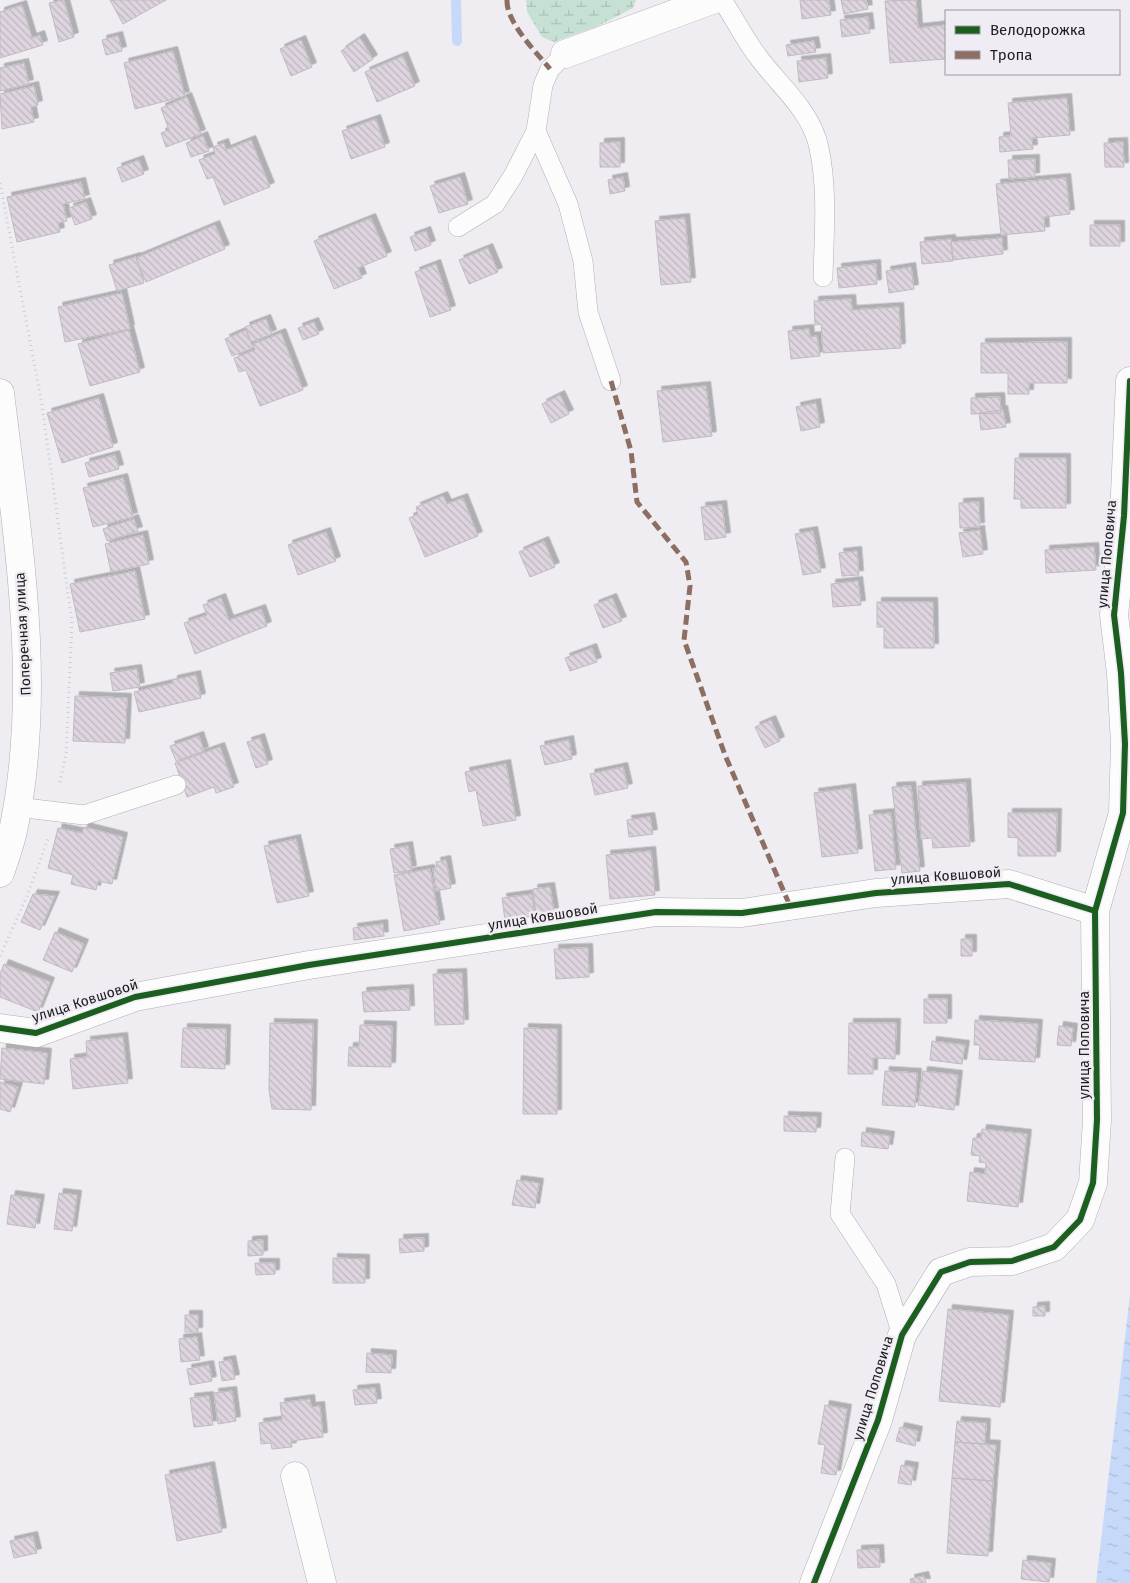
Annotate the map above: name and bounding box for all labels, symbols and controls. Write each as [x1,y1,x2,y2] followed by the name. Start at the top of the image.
[945,10,1120,75] legend
[990,21,1086,39] text: Велодорожка
[990,46,1032,64] text: Тропа
[1094,499,1120,609] street label: улица Поповича
[11,572,35,696] street label: Поперечная улица
[890,864,1002,888] street label: улица Ковшовой
[487,900,599,934] street label: улица Ковшовой
[30,976,140,1026] street label: улица Ковшовой
[1076,991,1093,1099] street label: улица Поповича
[849,1334,897,1442] street label: улица Поповича

